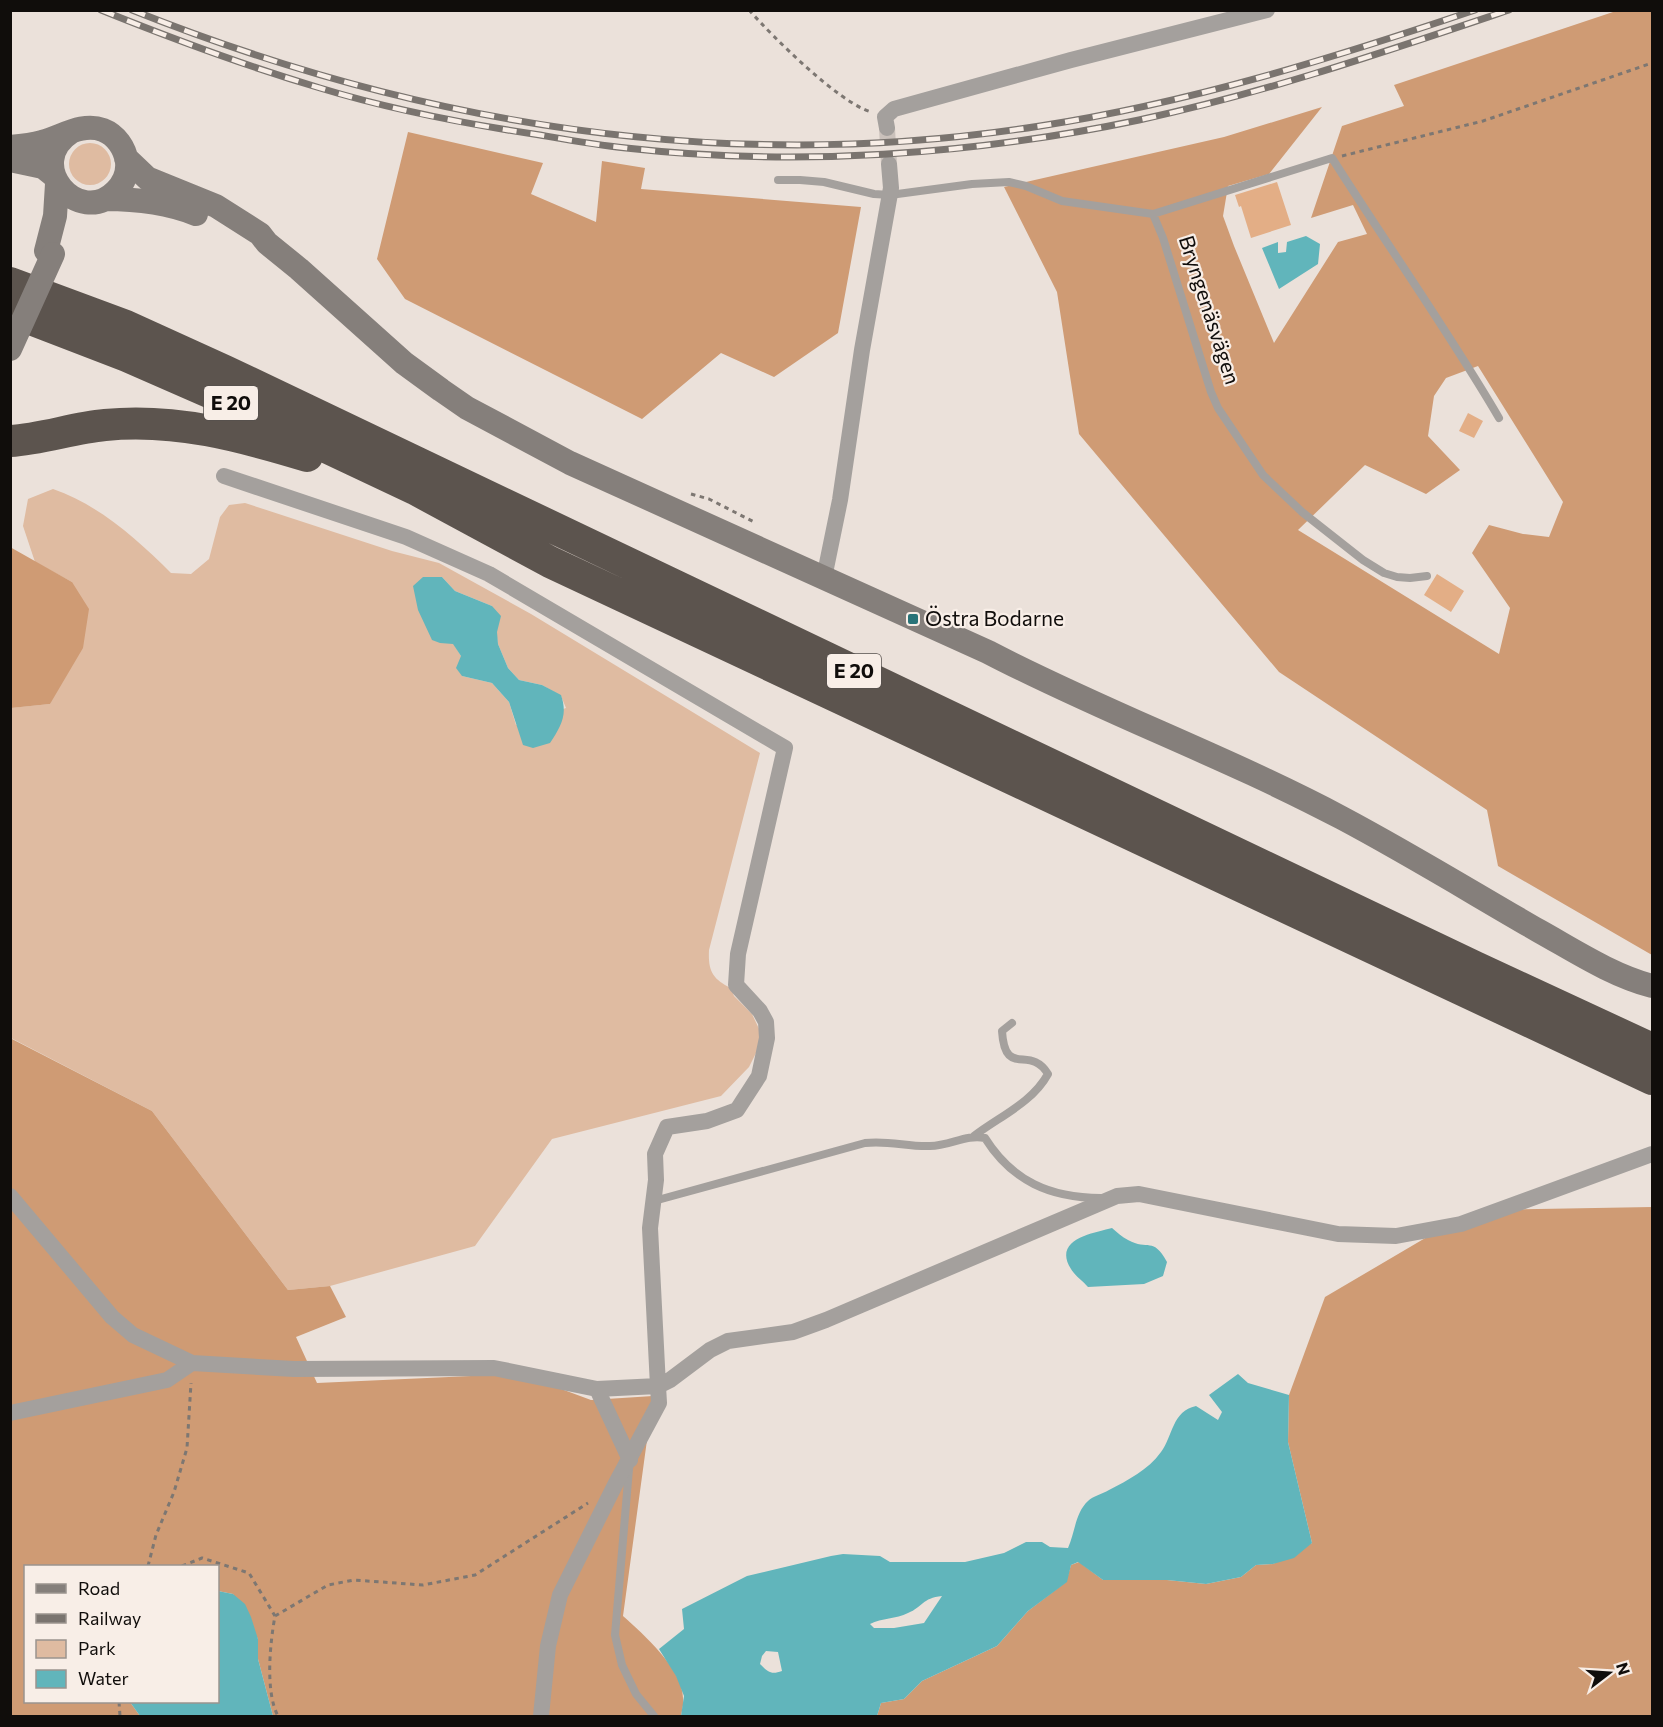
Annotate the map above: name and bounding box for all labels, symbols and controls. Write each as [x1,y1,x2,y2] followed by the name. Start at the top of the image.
[1175,232,1246,387] street label: Bryngenäsvägen
[204,386,258,420] road number: E 20
[925,605,1064,630] place label: Östra Bodarne
[906,612,920,626] marker: Östra Bodarne
[827,654,881,688] road number: E 20
[24,1565,219,1703] legend
[78,1577,120,1599] text: Road
[78,1607,141,1629] text: Railway
[78,1637,116,1659] text: Park
[1579,1643,1639,1703] north arrow
[1613,1660,1635,1677] text: N
[78,1667,129,1689] text: Water

